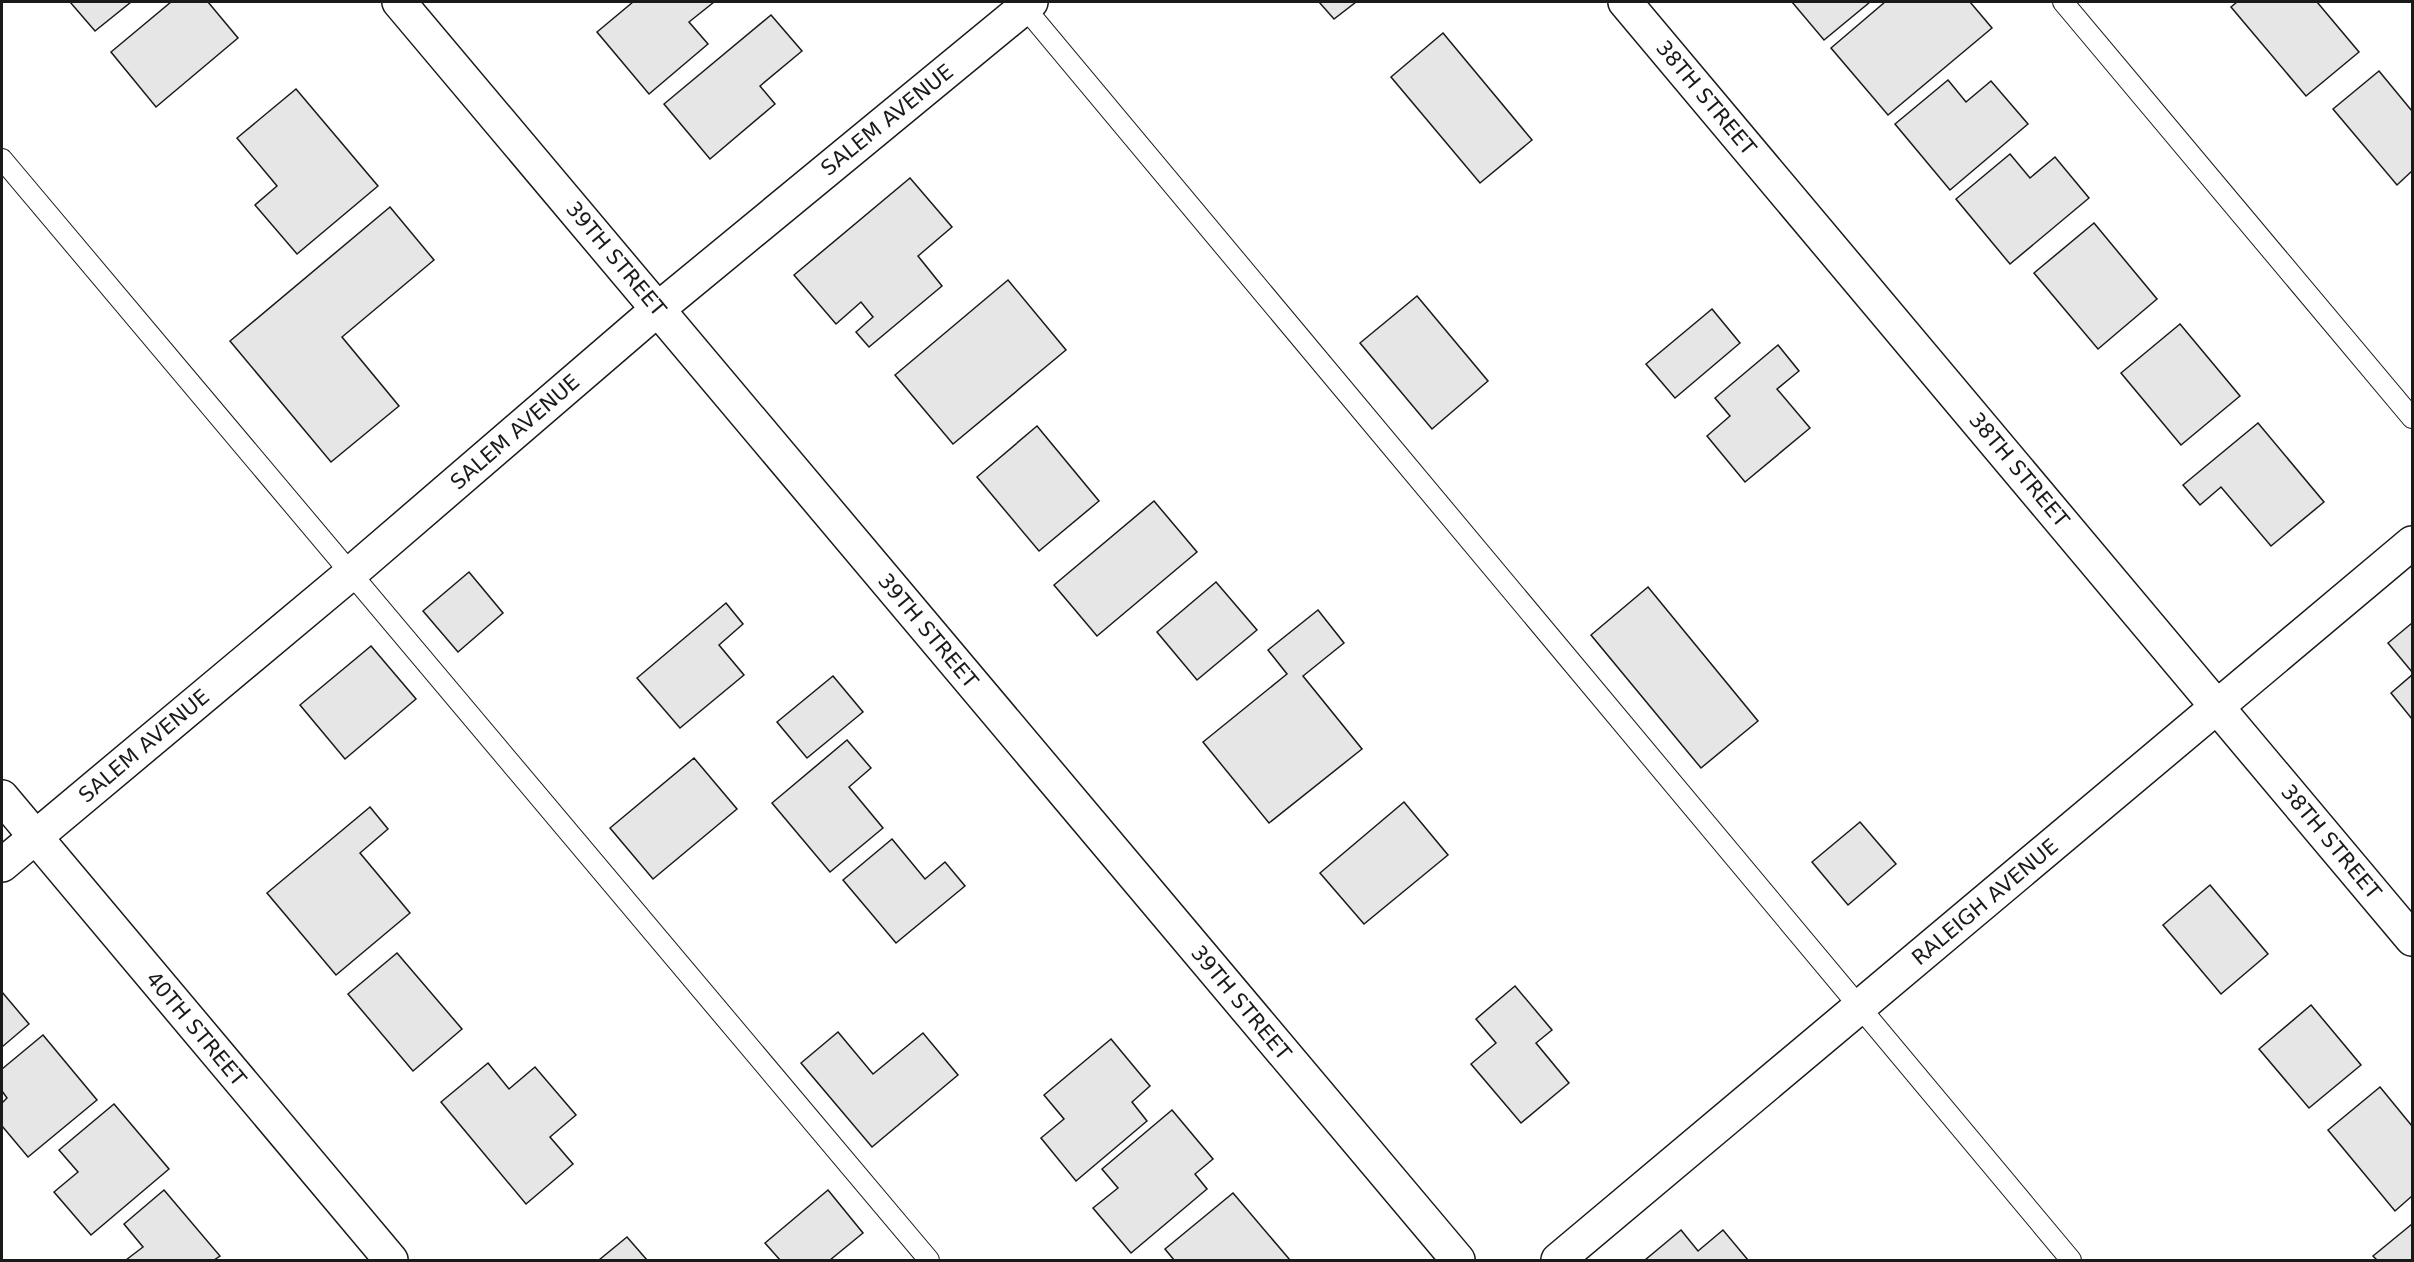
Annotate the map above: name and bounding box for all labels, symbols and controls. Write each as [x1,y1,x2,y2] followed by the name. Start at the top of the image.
[1651,36,1761,160] street label: 38TH STREET
[816,59,958,181] street label: SALEM AVENUE
[561,197,671,321] street label: 39TH STREET
[446,370,584,494] street label: SALEM AVENUE
[1964,408,2074,532] street label: 38TH STREET
[873,569,983,693] street label: 39TH STREET
[74,684,214,808] street label: SALEM AVENUE
[2276,780,2386,904] street label: 38TH STREET
[1907,834,2063,970] street label: RALEIGH AVENUE
[1186,941,1296,1065] street label: 39TH STREET
[141,967,251,1091] street label: 40TH STREET

